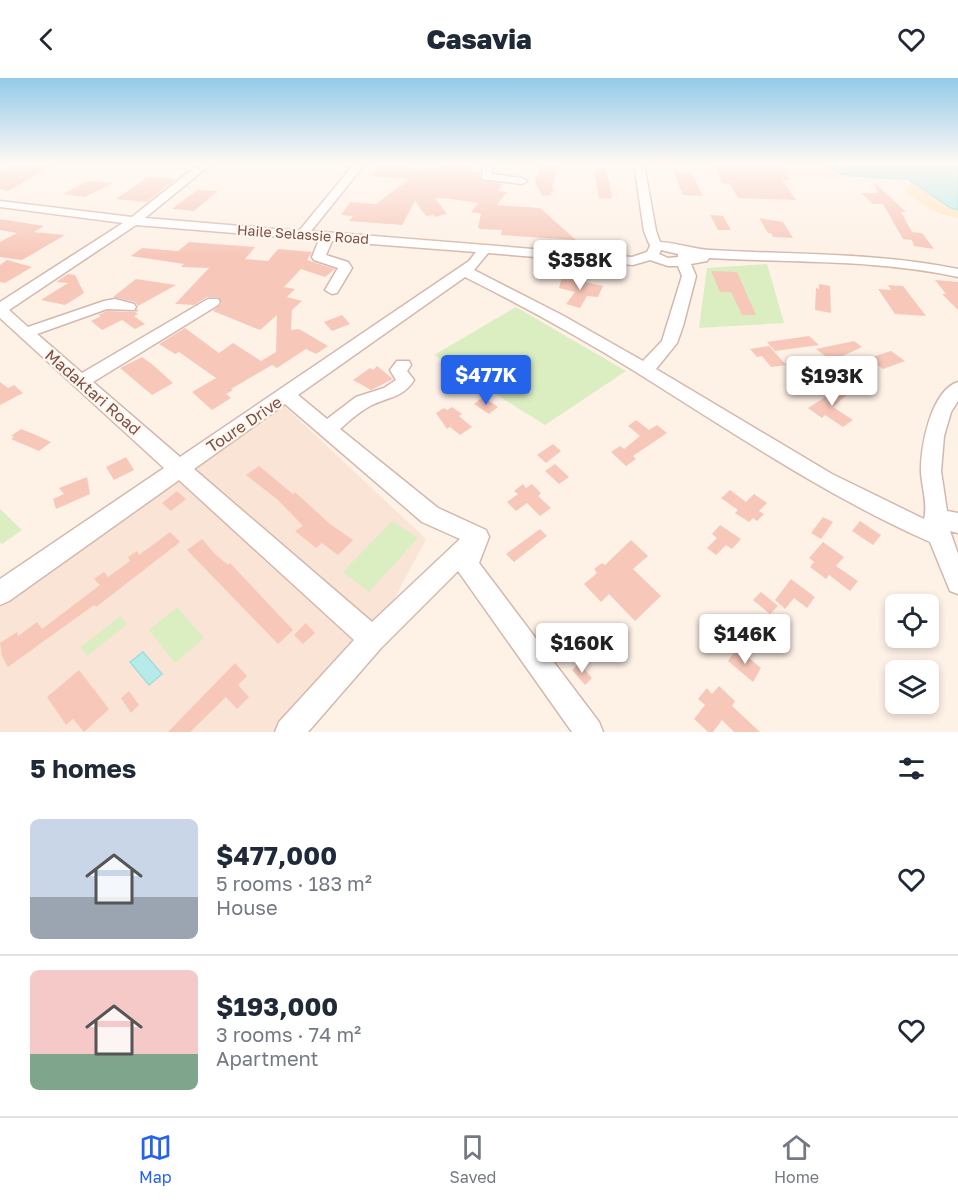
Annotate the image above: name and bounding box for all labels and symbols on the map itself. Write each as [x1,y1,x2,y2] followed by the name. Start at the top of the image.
[236,221,370,247] street label: Haile Selassie Road
[538,240,622,291] pin: $358K
[41,345,145,439] street label: Madaktari Road
[444,355,528,406] pin: $477K
[790,356,874,407] pin: $193K
[202,391,286,457] street label: Toure Drive
[703,614,787,665] pin: $146K
[540,623,624,674] pin: $160K

